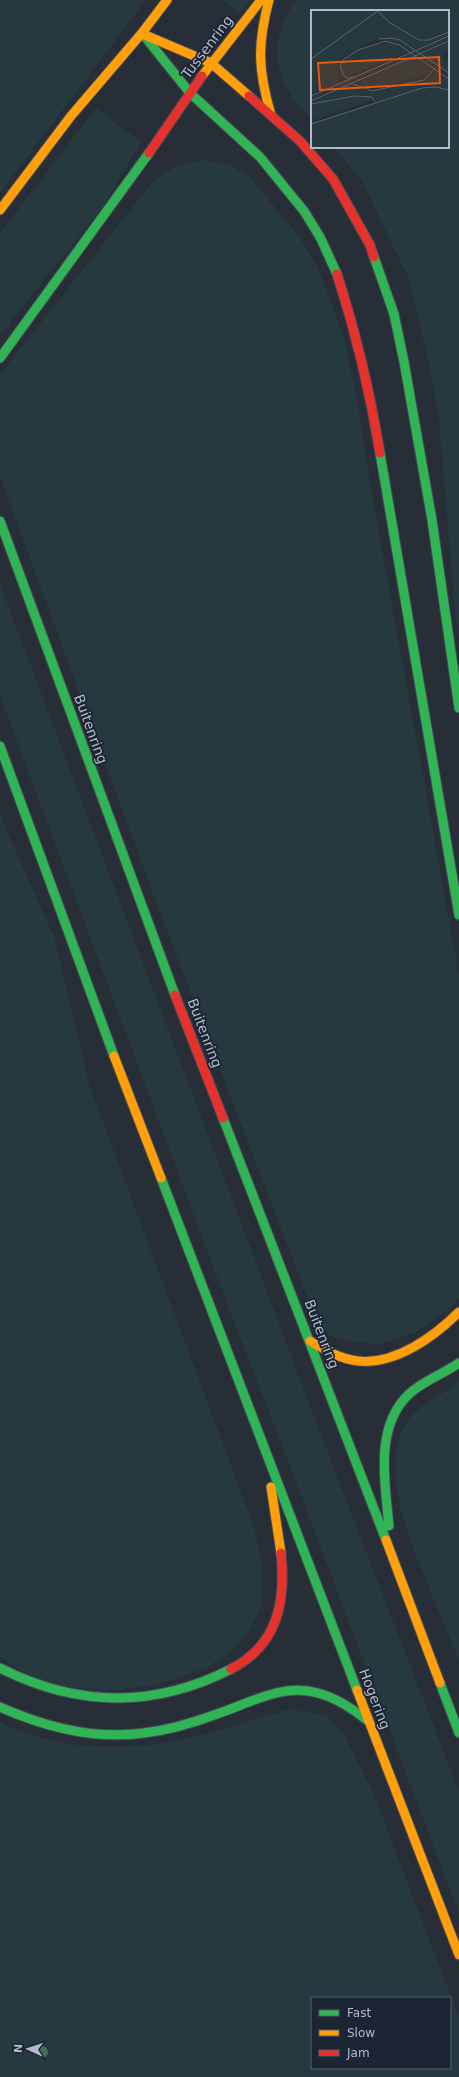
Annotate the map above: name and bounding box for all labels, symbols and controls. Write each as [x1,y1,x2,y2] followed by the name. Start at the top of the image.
[311,10,449,148] inset map
[178,12,236,82] street label: Tussenring
[71,692,111,766] street label: Buitenring
[184,996,226,1070] street label: Buitenring
[301,1297,343,1371] street label: Buitenring
[356,1666,394,1732] street label: Hogering
[311,1997,451,2069] legend
[347,2006,371,2020] text: Fast
[347,2026,375,2040] text: Slow
[8,2029,48,2069] north arrow
[12,2044,25,2053] text: N
[346,2046,370,2060] text: Jam

